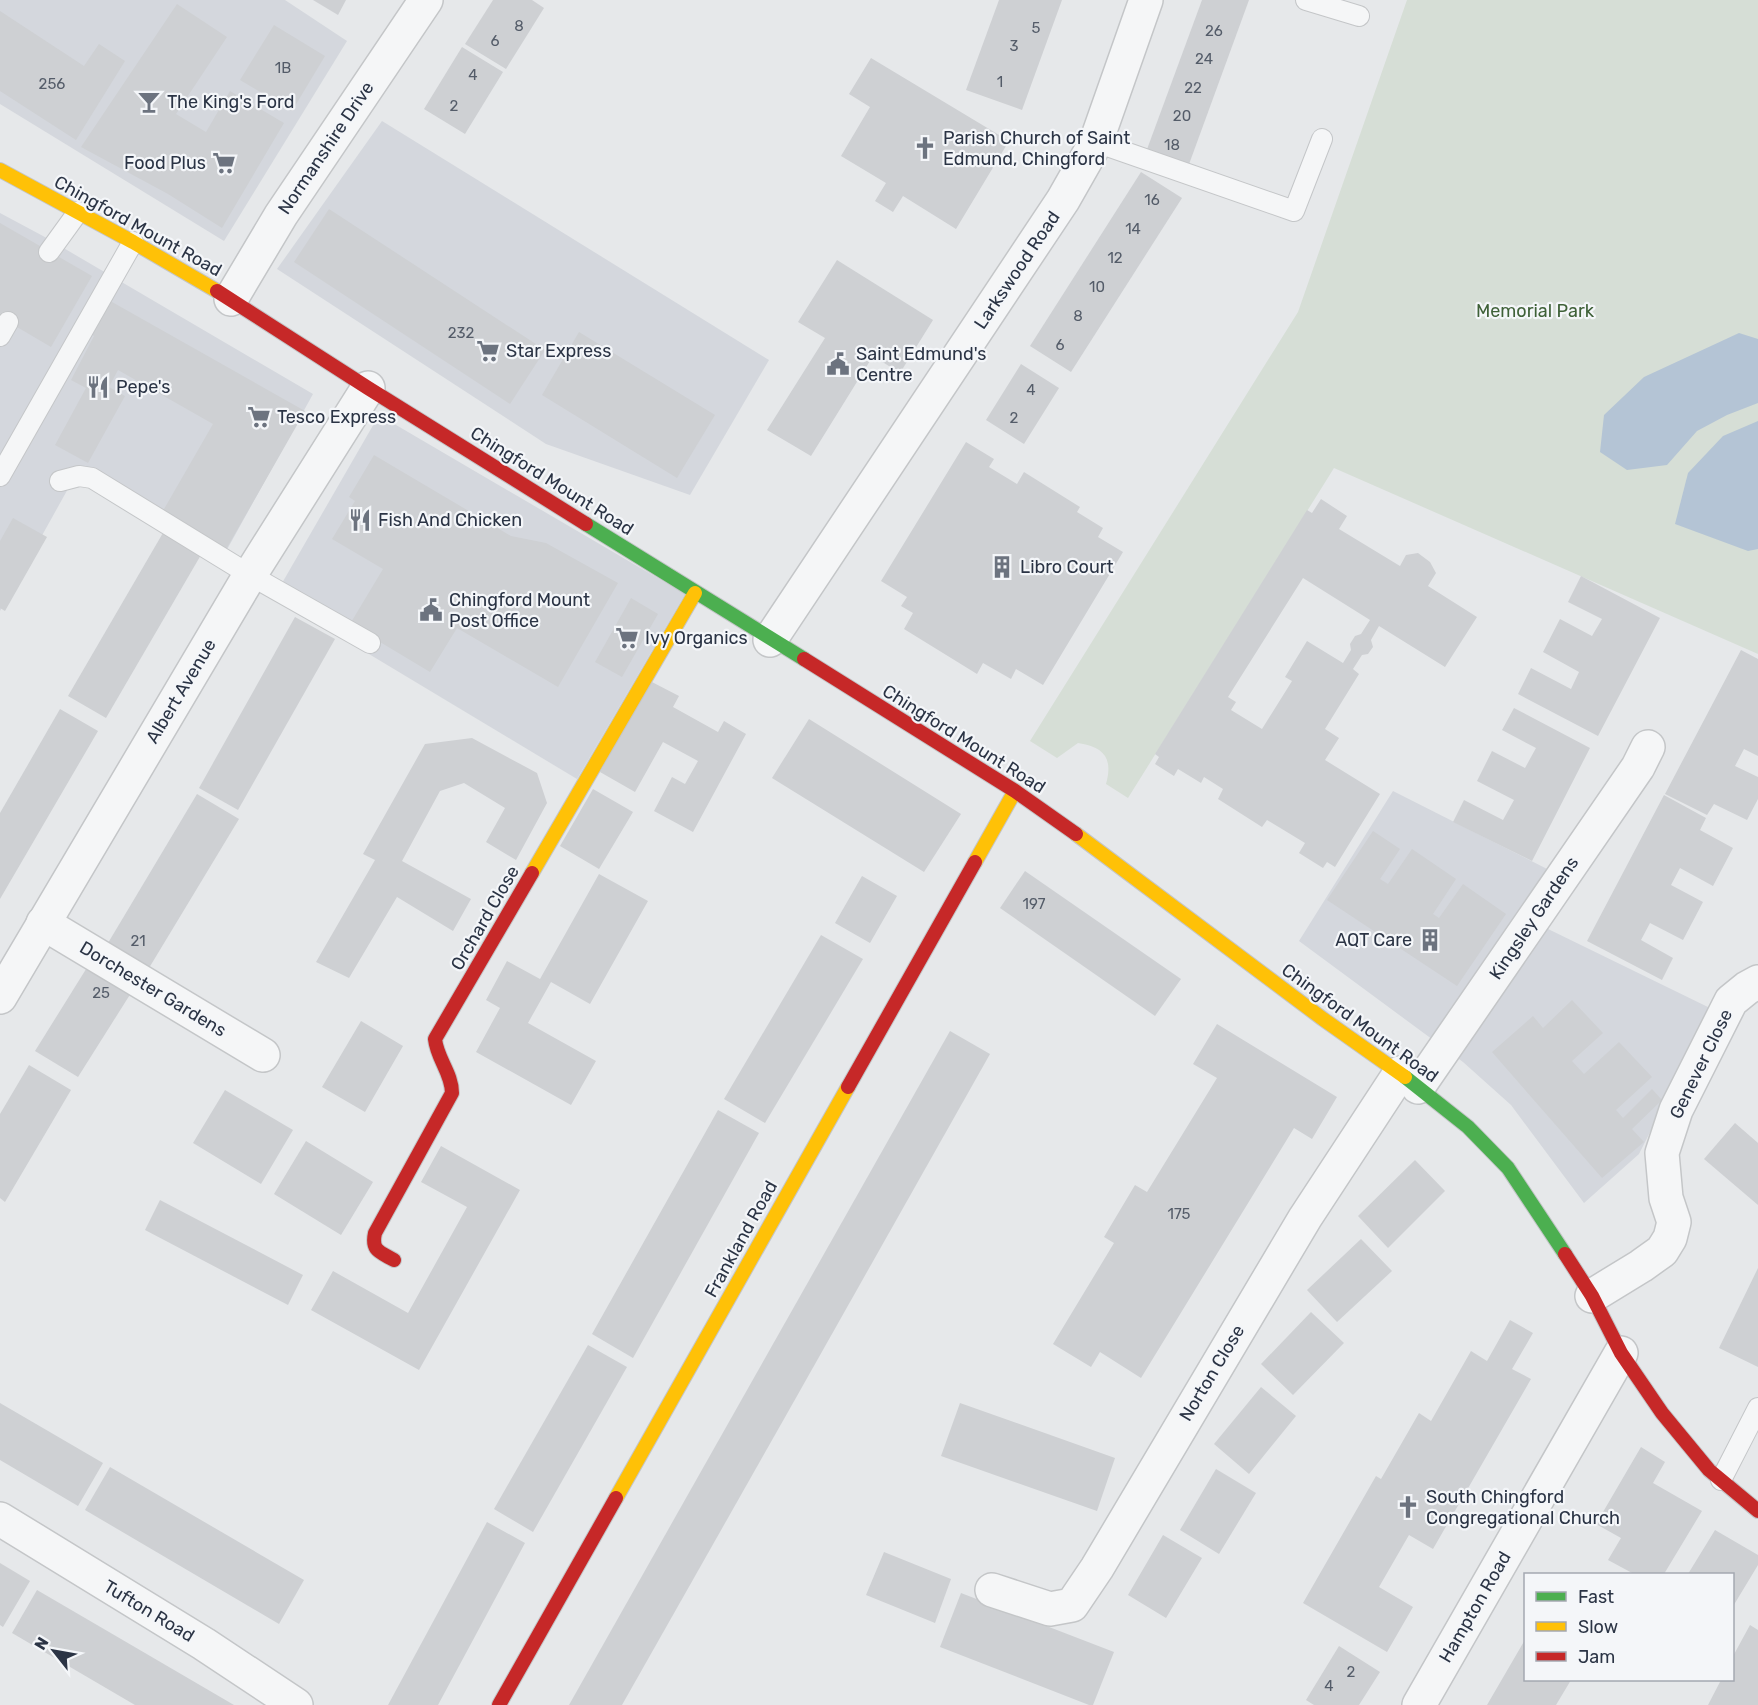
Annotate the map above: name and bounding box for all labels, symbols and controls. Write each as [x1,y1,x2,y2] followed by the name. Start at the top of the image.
[514,17,524,35] house number: 8
[1032,19,1041,37] house number: 5
[1205,22,1223,40] house number: 26
[490,32,500,50] house number: 6
[1009,37,1019,55] house number: 3
[1195,50,1213,68] house number: 24
[275,59,291,77] house number: 1B
[468,66,478,84] house number: 4
[997,73,1003,91] house number: 1
[39,75,65,93] house number: 256
[273,77,379,219] street label: Normanshire Drive
[1184,79,1202,97] house number: 22
[136,89,162,115] bar icon: The King's Ford
[167,91,294,113] place label: The King's Ford
[450,97,459,115] house number: 2
[1173,107,1191,125] house number: 20
[943,127,1130,170] place label: Parish Church of Saint Edmund, Chingford
[912,135,938,161] church icon: Parish Church of Saint Edmund, Chingford
[1164,136,1180,154] house number: 18
[211,150,237,176] supermarket icon: Food Plus
[124,152,206,174] place label: Food Plus
[50,171,226,281] street label: Chingford Mount Road
[1144,191,1160,209] house number: 16
[969,207,1065,333] street label: Larkswood Road
[1125,220,1141,238] house number: 14
[1107,249,1123,267] house number: 12
[1089,278,1105,296] house number: 10
[1476,300,1595,322] park label: Memorial Park
[1073,307,1083,325] house number: 8
[448,324,474,342] house number: 232
[1055,336,1065,354] house number: 6
[475,338,501,364] supermarket icon: Star Express
[506,340,611,362] place label: Star Express
[856,343,986,386] place label: Saint Edmund's Centre
[825,351,851,377] public building icon: Saint Edmund's Centre
[85,374,111,400] restaurant icon: Pepe's
[116,376,171,398] place label: Pepe's
[1026,381,1036,399] house number: 4
[246,404,272,430] supermarket icon: Tesco Express
[277,406,396,428] place label: Tesco Express
[1010,409,1019,427] house number: 2
[466,422,638,540] street label: Chingford Mount Road
[347,507,373,533] restaurant icon: Fish And Chicken
[378,509,522,531] place label: Fish And Chicken
[989,554,1015,580] building icon: Libro Court
[1020,556,1114,578] place label: Libro Court
[449,589,590,632] place label: Chingford Mount Post Office
[418,597,444,623] public building icon: Chingford Mount Post Office
[614,625,640,651] supermarket icon: Ivy Organics
[645,627,748,649] place label: Ivy Organics
[141,635,221,747] street label: Albert Avenue
[878,680,1050,798] street label: Chingford Mount Road
[1485,852,1583,984] street label: Kingsley Gardens
[446,862,524,974] street label: Orchard Close
[1022,895,1046,913] house number: 197
[1417,927,1443,953] building icon: AQT Care
[1335,929,1412,951] place label: AQT Care
[130,932,146,950] house number: 21
[76,937,230,1041] street label: Dorchester Gardens
[1277,959,1443,1087] street label: Chingford Mount Road
[92,984,110,1002] house number: 25
[1665,1005,1737,1123] street label: Genever Close
[700,1177,782,1301] street label: Frankland Road
[1167,1205,1191,1223] house number: 175
[1175,1321,1249,1425] street label: Norton Close
[1426,1486,1620,1529] place label: South Chingford Congregational Church
[1395,1494,1421,1520] church icon: South Chingford Congregational Church
[1434,1547,1516,1667] street label: Hampton Road
[1524,1573,1734,1681] legend
[100,1575,198,1647] street label: Tufton Road
[1578,1586,1614,1608] text: Fast
[1578,1616,1618,1638] text: Slow
[24,1621,84,1681] north arrow
[30,1634,53,1653] text: N
[1578,1646,1615,1668] text: Jam
[1347,1663,1356,1681] house number: 2
[1324,1677,1334,1695] house number: 4

